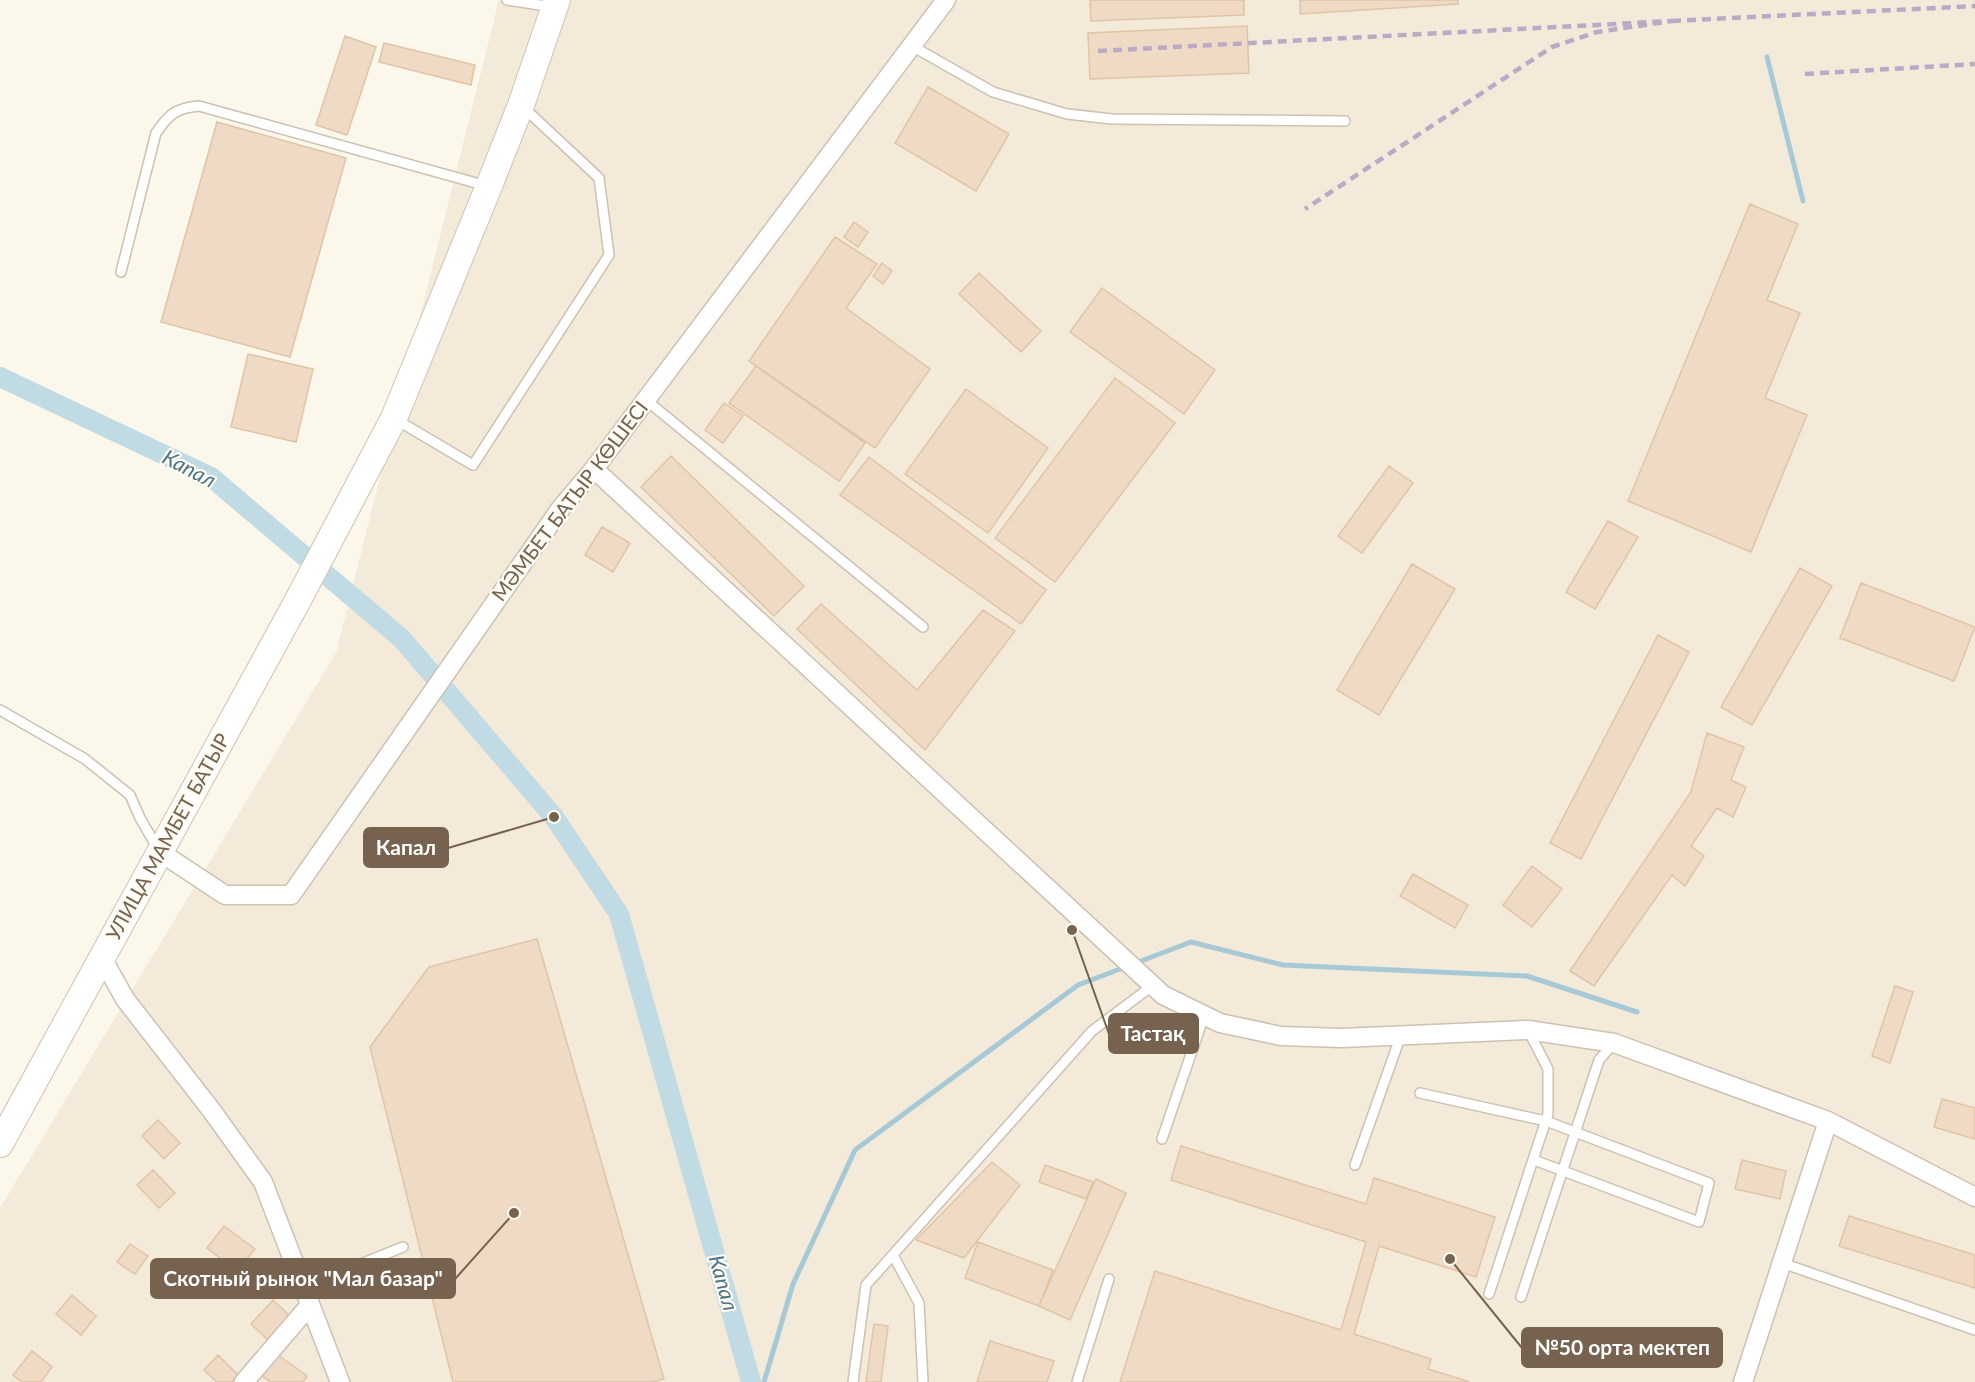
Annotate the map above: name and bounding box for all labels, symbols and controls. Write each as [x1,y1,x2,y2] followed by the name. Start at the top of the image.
[486,396,652,605] street label: МӘМБЕТ БАТЫР КӨШЕСІ
[159,443,221,492] water label: Капал
[100,729,234,944] street label: УЛИЦА МАМБЕТ БАТЫР
[364,828,448,867] callout: Капал
[376,834,436,859] text: Капал
[1109,1014,1198,1053] callout: Тастақ
[1121,1020,1186,1045] text: Тастақ
[705,1252,744,1313] water label: Капал
[151,1259,455,1298] callout: Скотный рынок "Мал базар"
[163,1265,443,1290] text: Скотный рынок "Мал базар"
[1522,1328,1722,1367] callout: №50 орта мектеп
[1534,1334,1710,1359] text: №50 орта мектеп

